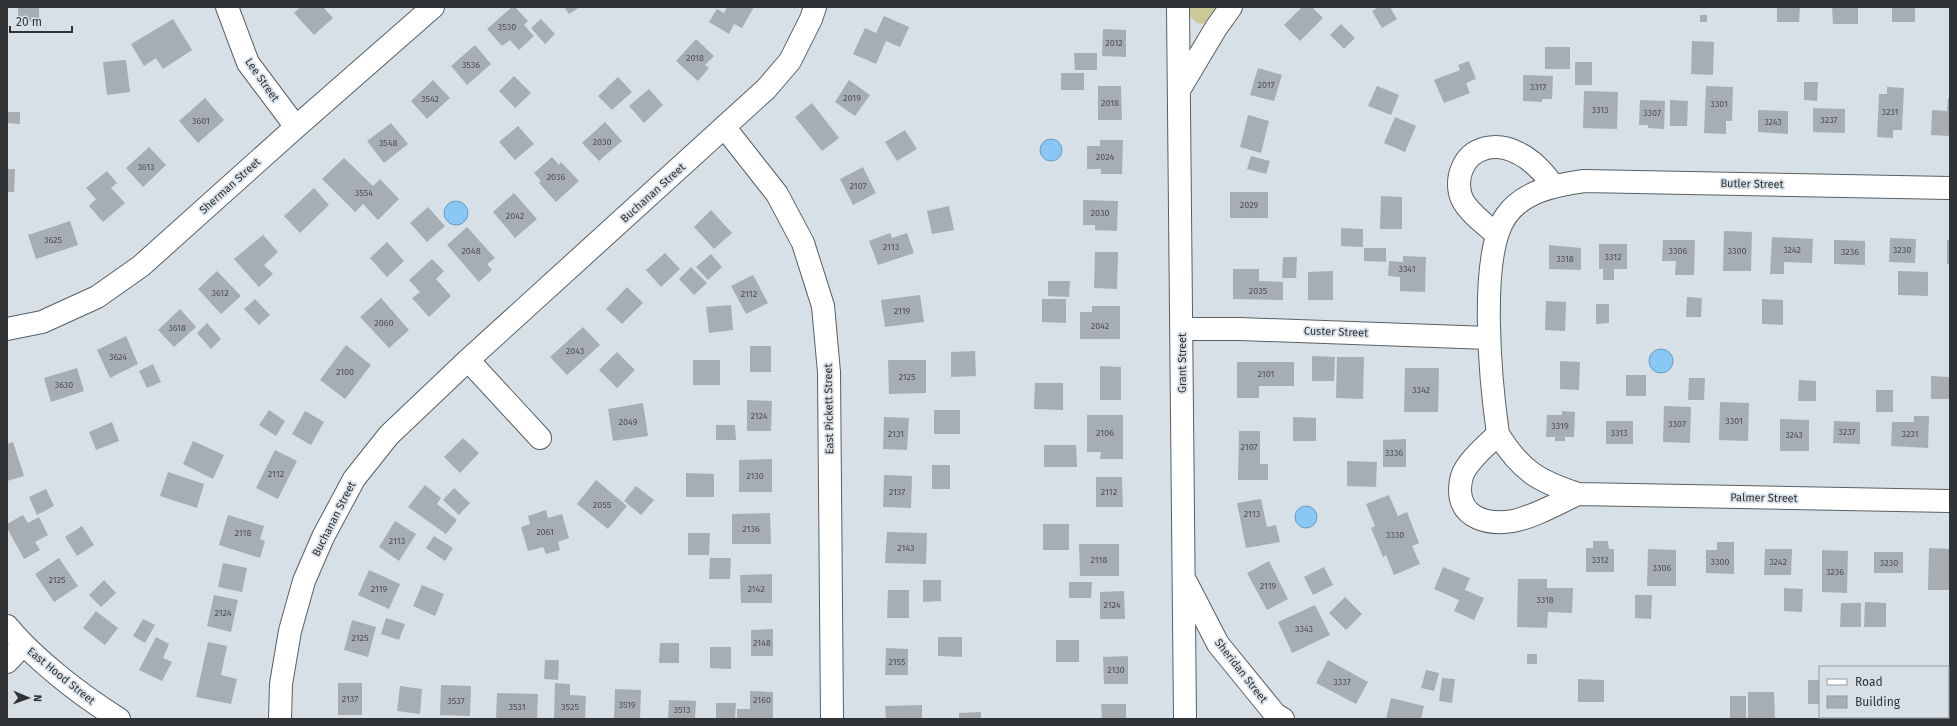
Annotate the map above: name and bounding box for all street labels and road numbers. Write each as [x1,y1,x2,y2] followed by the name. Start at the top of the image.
[242,56,282,104] street label: Lee Street
[197,155,263,217] street label: Sherman Street
[618,161,688,225] street label: Buchanan Street
[1720,177,1784,191] street label: Butler Street
[1304,324,1368,340] street label: Custer Street
[1176,333,1189,393] street label: Grant Street
[822,364,836,454] street label: East Pickett Street
[309,479,359,559] street label: Buchanan Street
[1730,491,1798,505] street label: Palmer Street
[1212,636,1270,706] street label: Sheridan Street
[25,645,97,707] street label: East Hood Street

